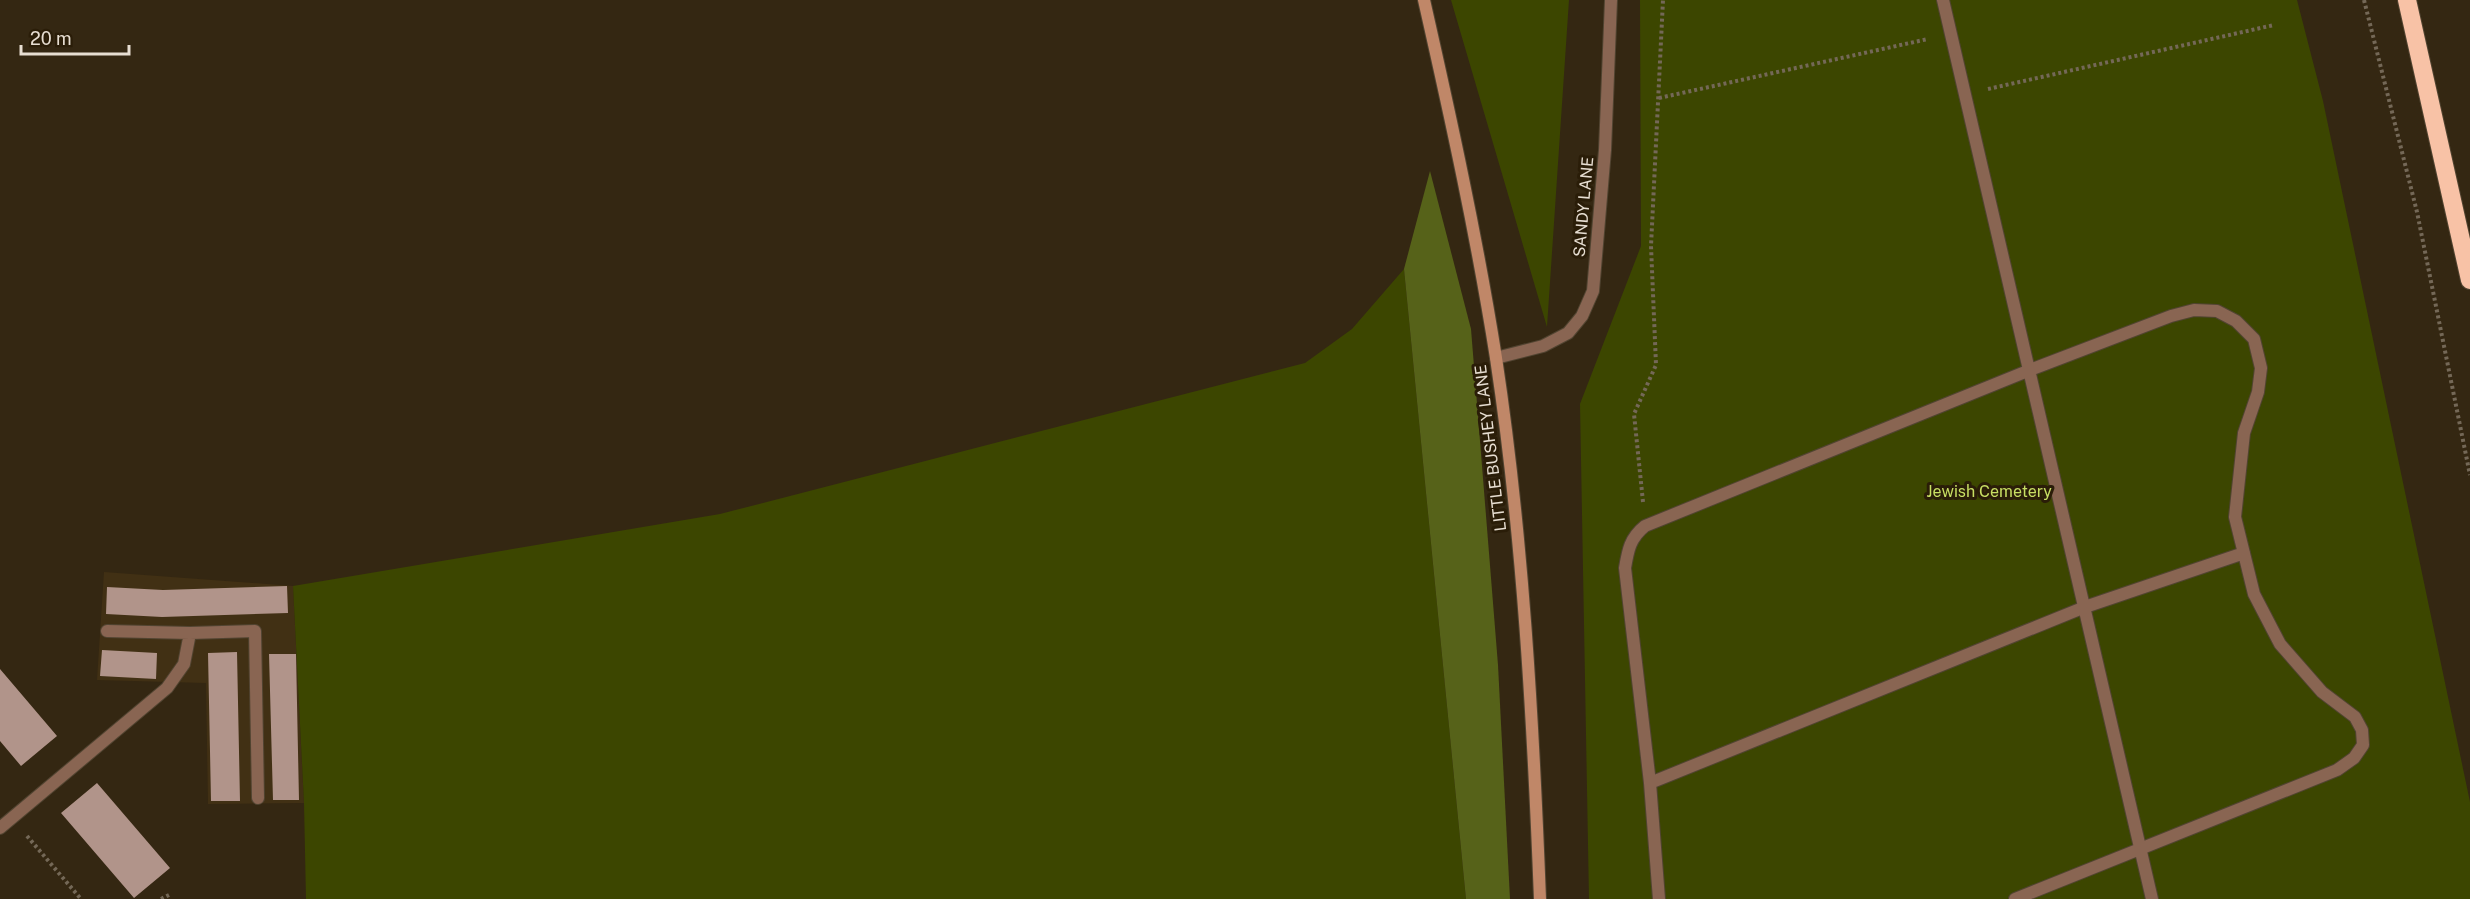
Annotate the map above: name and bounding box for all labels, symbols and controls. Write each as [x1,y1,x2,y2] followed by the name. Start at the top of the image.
[21,18,129,56] scale bar
[30,28,72,49] text: 20 m
[1570,156,1597,258] street label: SANDY LANE
[1471,364,1510,532] street label: LITTLE BUSHEY LANE
[1926,482,2052,501] park label: Jewish Cemetery

